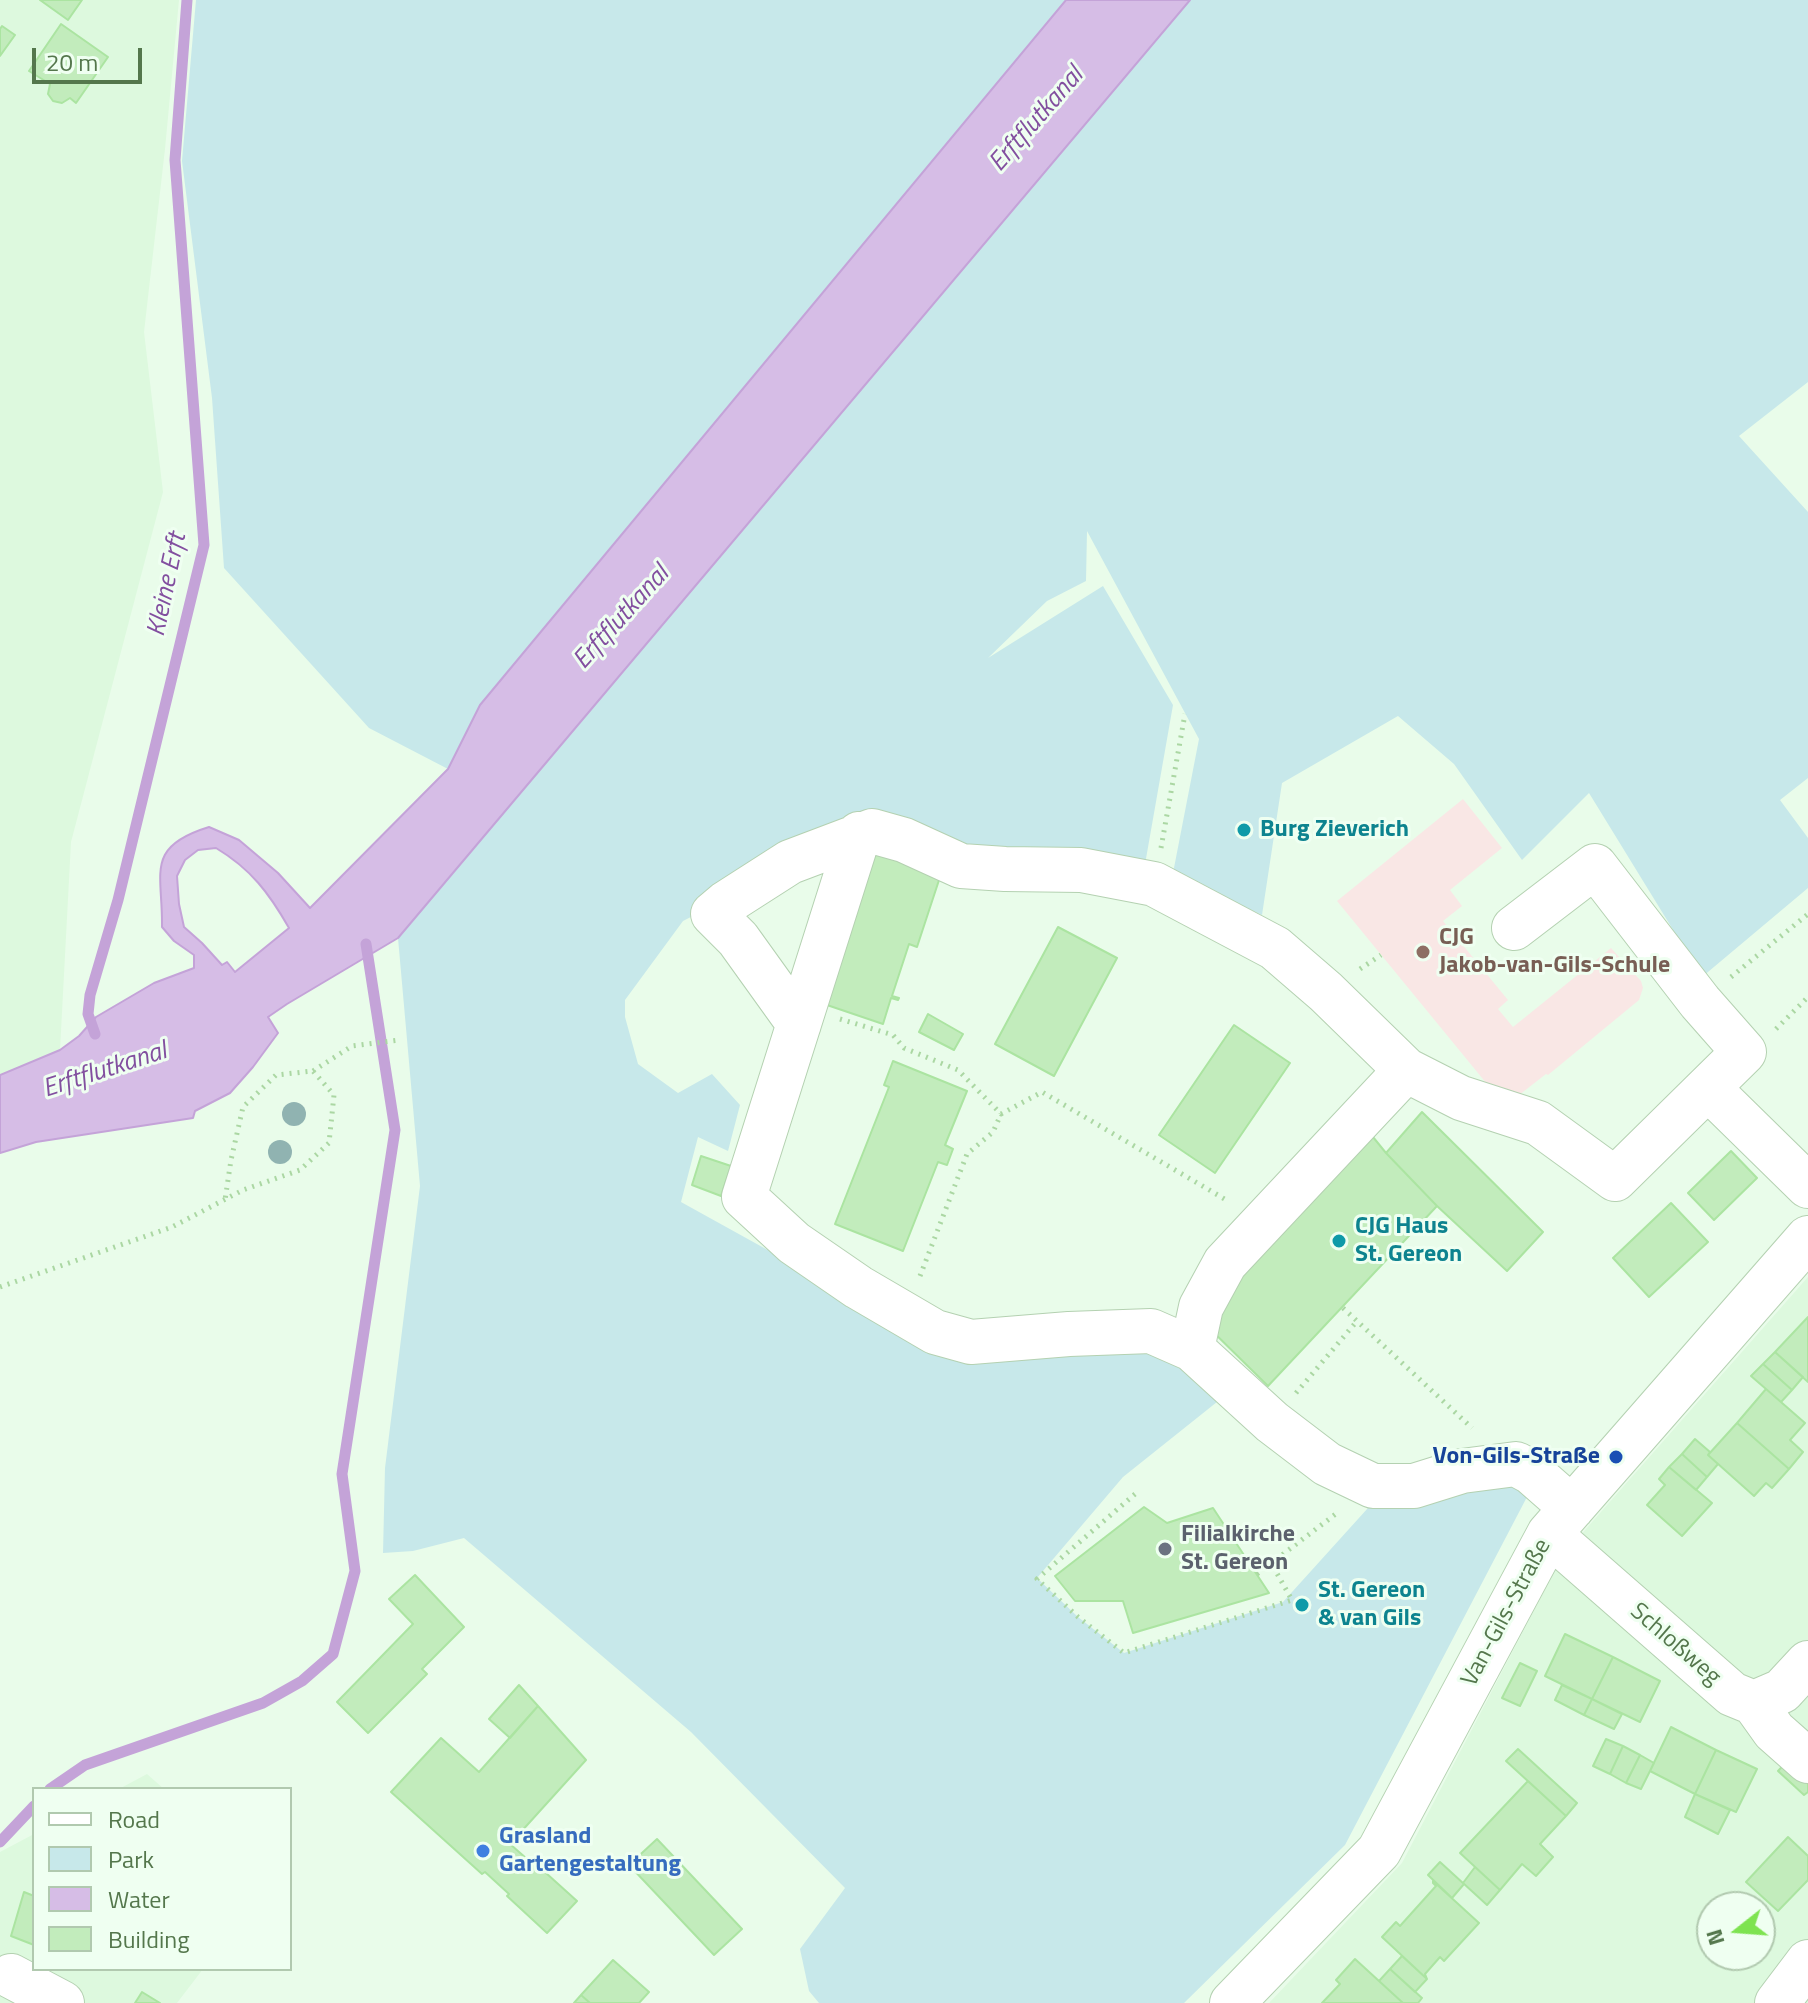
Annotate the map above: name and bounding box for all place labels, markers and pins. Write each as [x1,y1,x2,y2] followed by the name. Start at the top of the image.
[1260,816,1409,844] place label: Burg Zieverich
[1235,821,1253,839] marker: Burg Zieverich
[1439,924,1670,980] place label: CJG Jakob-van-Gils-Schule
[1414,943,1432,961] marker: CJG Jakob-van-Gils-Schule
[1355,1213,1462,1269] place label: CJG Haus St. Gereon
[1330,1232,1348,1250] marker: CJG Haus St. Gereon
[1433,1443,1600,1471] place label: Von-Gils-Straße
[1607,1448,1625,1466] marker: Von-Gils-Straße
[1181,1521,1295,1577] place label: Filialkirche St. Gereon
[1156,1540,1174,1558] marker: Filialkirche St. Gereon
[1318,1577,1425,1633] place label: St. Gereon & van Gils
[1293,1596,1311,1614] marker: St. Gereon & van Gils
[499,1823,681,1879] place label: Grasland Gartengestaltung
[474,1842,492,1860] marker: Grasland Gartengestaltung

